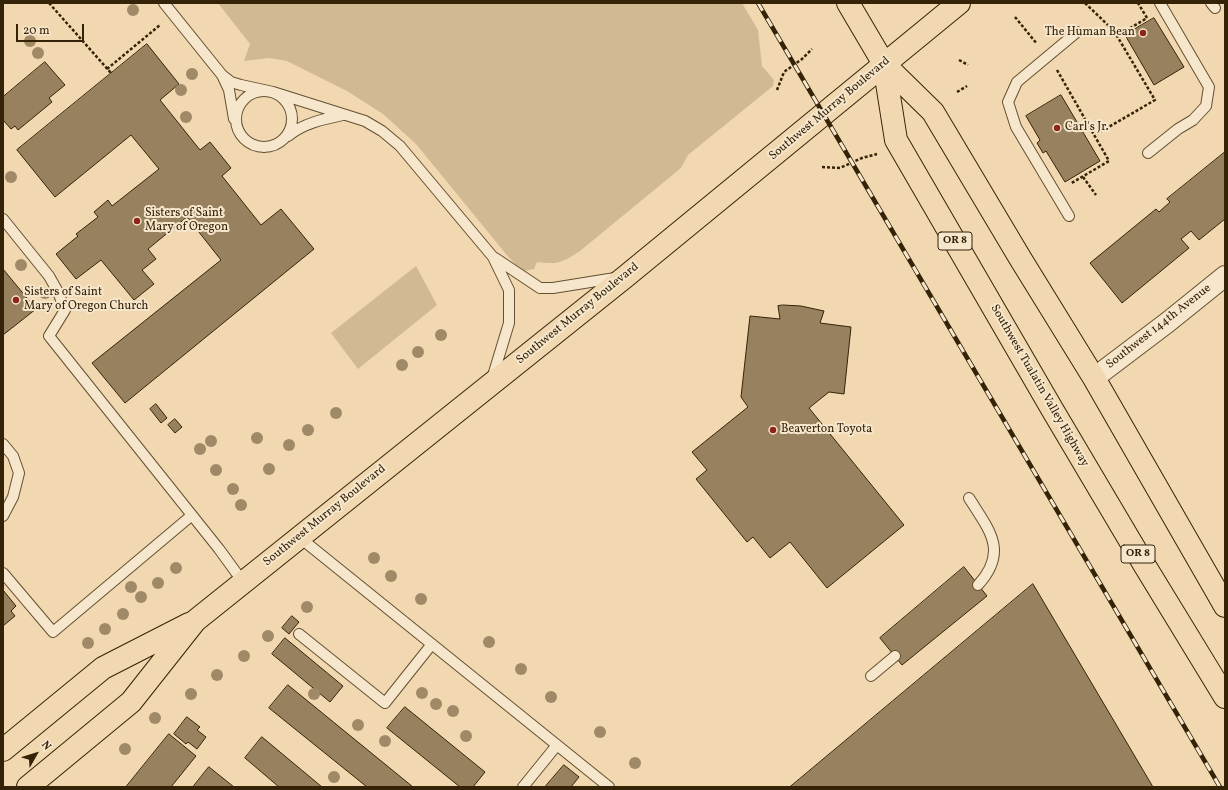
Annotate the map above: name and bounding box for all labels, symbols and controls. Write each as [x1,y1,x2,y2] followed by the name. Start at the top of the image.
[18,16,86,42] scale bar
[23,23,50,39] text: 20 m
[1045,26,1135,40] place label: The Human Bean
[1138,28,1148,38] marker: The Human Bean
[767,54,893,164] street label: Southwest Murray Boulevard
[1065,121,1109,135] place label: Carl's Jr.
[1052,123,1062,133] marker: Carl's Jr.
[145,207,228,235] place label: Sisters of Saint Mary of Oregon
[132,216,142,226] marker: Sisters of Saint Mary of Oregon
[938,232,972,250] road number: OR 8
[514,260,642,368] street label: Southwest Murray Boulevard
[1104,282,1214,372] street label: Southwest 144th Avenue
[24,286,149,314] place label: Sisters of Saint Mary of Oregon Church
[11,295,21,305] marker: Sisters of Saint Mary of Oregon Church
[987,302,1091,470] street label: Southwest Tualatin Valley Highway
[781,423,872,437] place label: Beaverton Toyota
[768,425,778,435] marker: Beaverton Toyota
[261,462,389,570] street label: Southwest Murray Boulevard
[1121,545,1155,563] road number: OR 8
[16,734,56,774] north arrow
[37,738,54,754] text: N

